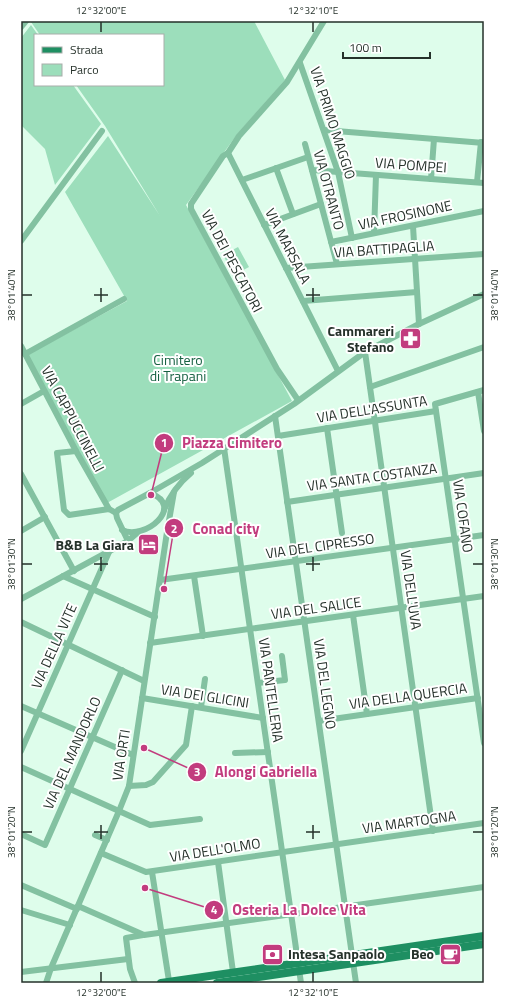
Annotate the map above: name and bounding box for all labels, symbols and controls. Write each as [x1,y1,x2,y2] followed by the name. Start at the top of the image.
[76,3,127,18] text: 12°32'00"E
[288,3,339,18] text: 12°32'10"E
[34,34,164,86] legend
[343,34,430,60] scale bar
[349,38,382,57] text: 100 m
[70,40,103,59] text: Strada
[70,60,99,79] text: Parco
[305,64,362,182] street label: VIA PRIMO MAGGIO
[309,148,350,232] street label: VIA OTRANTO
[374,152,448,177] street label: VIA POMPEI
[356,194,454,235] street label: VIA FROSINONE
[260,204,317,288] street label: VIA MARSALA
[197,206,268,316] street label: VIA DEI PESCATORI
[333,234,435,262] street label: VIA BATTIPAGLIA
[4,269,19,321] text: 38°01'40"N
[487,269,502,321] text: 38°01'40"N
[327,320,394,357] place label: Cammareri Stefano
[397,326,423,352] pharmacy icon: Cammareri Stefano
[150,349,206,386] park label: Cimitero di Trapani
[37,362,110,475] street label: VIA CAPPUCCINELLI
[315,389,429,428] street label: VIA DELL'ASSUNTA
[154,429,290,456] callout: Piazza Cimitero
[182,431,282,454] text: Piazza Cimitero
[161,433,167,452] text: 1
[306,457,439,496] street label: VIA SANTA COSTANZA
[448,478,479,554] street label: VIA COFANO
[164,515,267,542] callout: Conad city
[192,517,260,540] text: Conad city
[171,519,177,538] text: 2
[264,527,376,564] street label: VIA DEL CIPRESSO
[136,532,162,558] hotel icon: B&B La Giara
[56,534,134,555] place label: B&B La Giara
[4,538,19,590] text: 38°01'30"N
[487,538,502,590] text: 38°01'30"N
[396,549,428,632] street label: VIA DELL'UVA
[269,591,363,624] street label: VIA DEL SALICE
[25,600,82,692] street label: VIA DELLA VITE
[254,636,289,744] street label: VIA PANTELLERIA
[309,637,342,731] street label: VIA DEL LEGNO
[348,677,469,714] street label: VIA DELLA QUERCIA
[159,678,251,713] street label: VIA DEI GLICINI
[37,693,106,813] street label: VIA DEL MANDORLO
[106,728,135,782] street label: VIA ORTI
[187,758,325,785] callout: Alongi Gabriella
[215,760,318,783] text: Alongi Gabriella
[194,762,200,781] text: 3
[361,804,458,838] street label: VIA MARTOGNA
[4,806,19,858] text: 38°01'20"N
[487,806,502,858] text: 38°01'20"N
[168,832,262,867] street label: VIA DELL'OLMO
[204,896,374,923] callout: Osteria La Dolce Vita
[232,898,366,921] text: Osteria La Dolce Vita
[211,900,218,919] text: 4
[260,941,286,967] bank icon: Intesa Sanpaolo
[437,941,463,967] cafe icon: Beo
[288,943,385,964] place label: Intesa Sanpaolo
[411,943,434,964] place label: Beo
[76,985,127,1000] text: 12°32'00"E
[288,985,339,1000] text: 12°32'10"E

